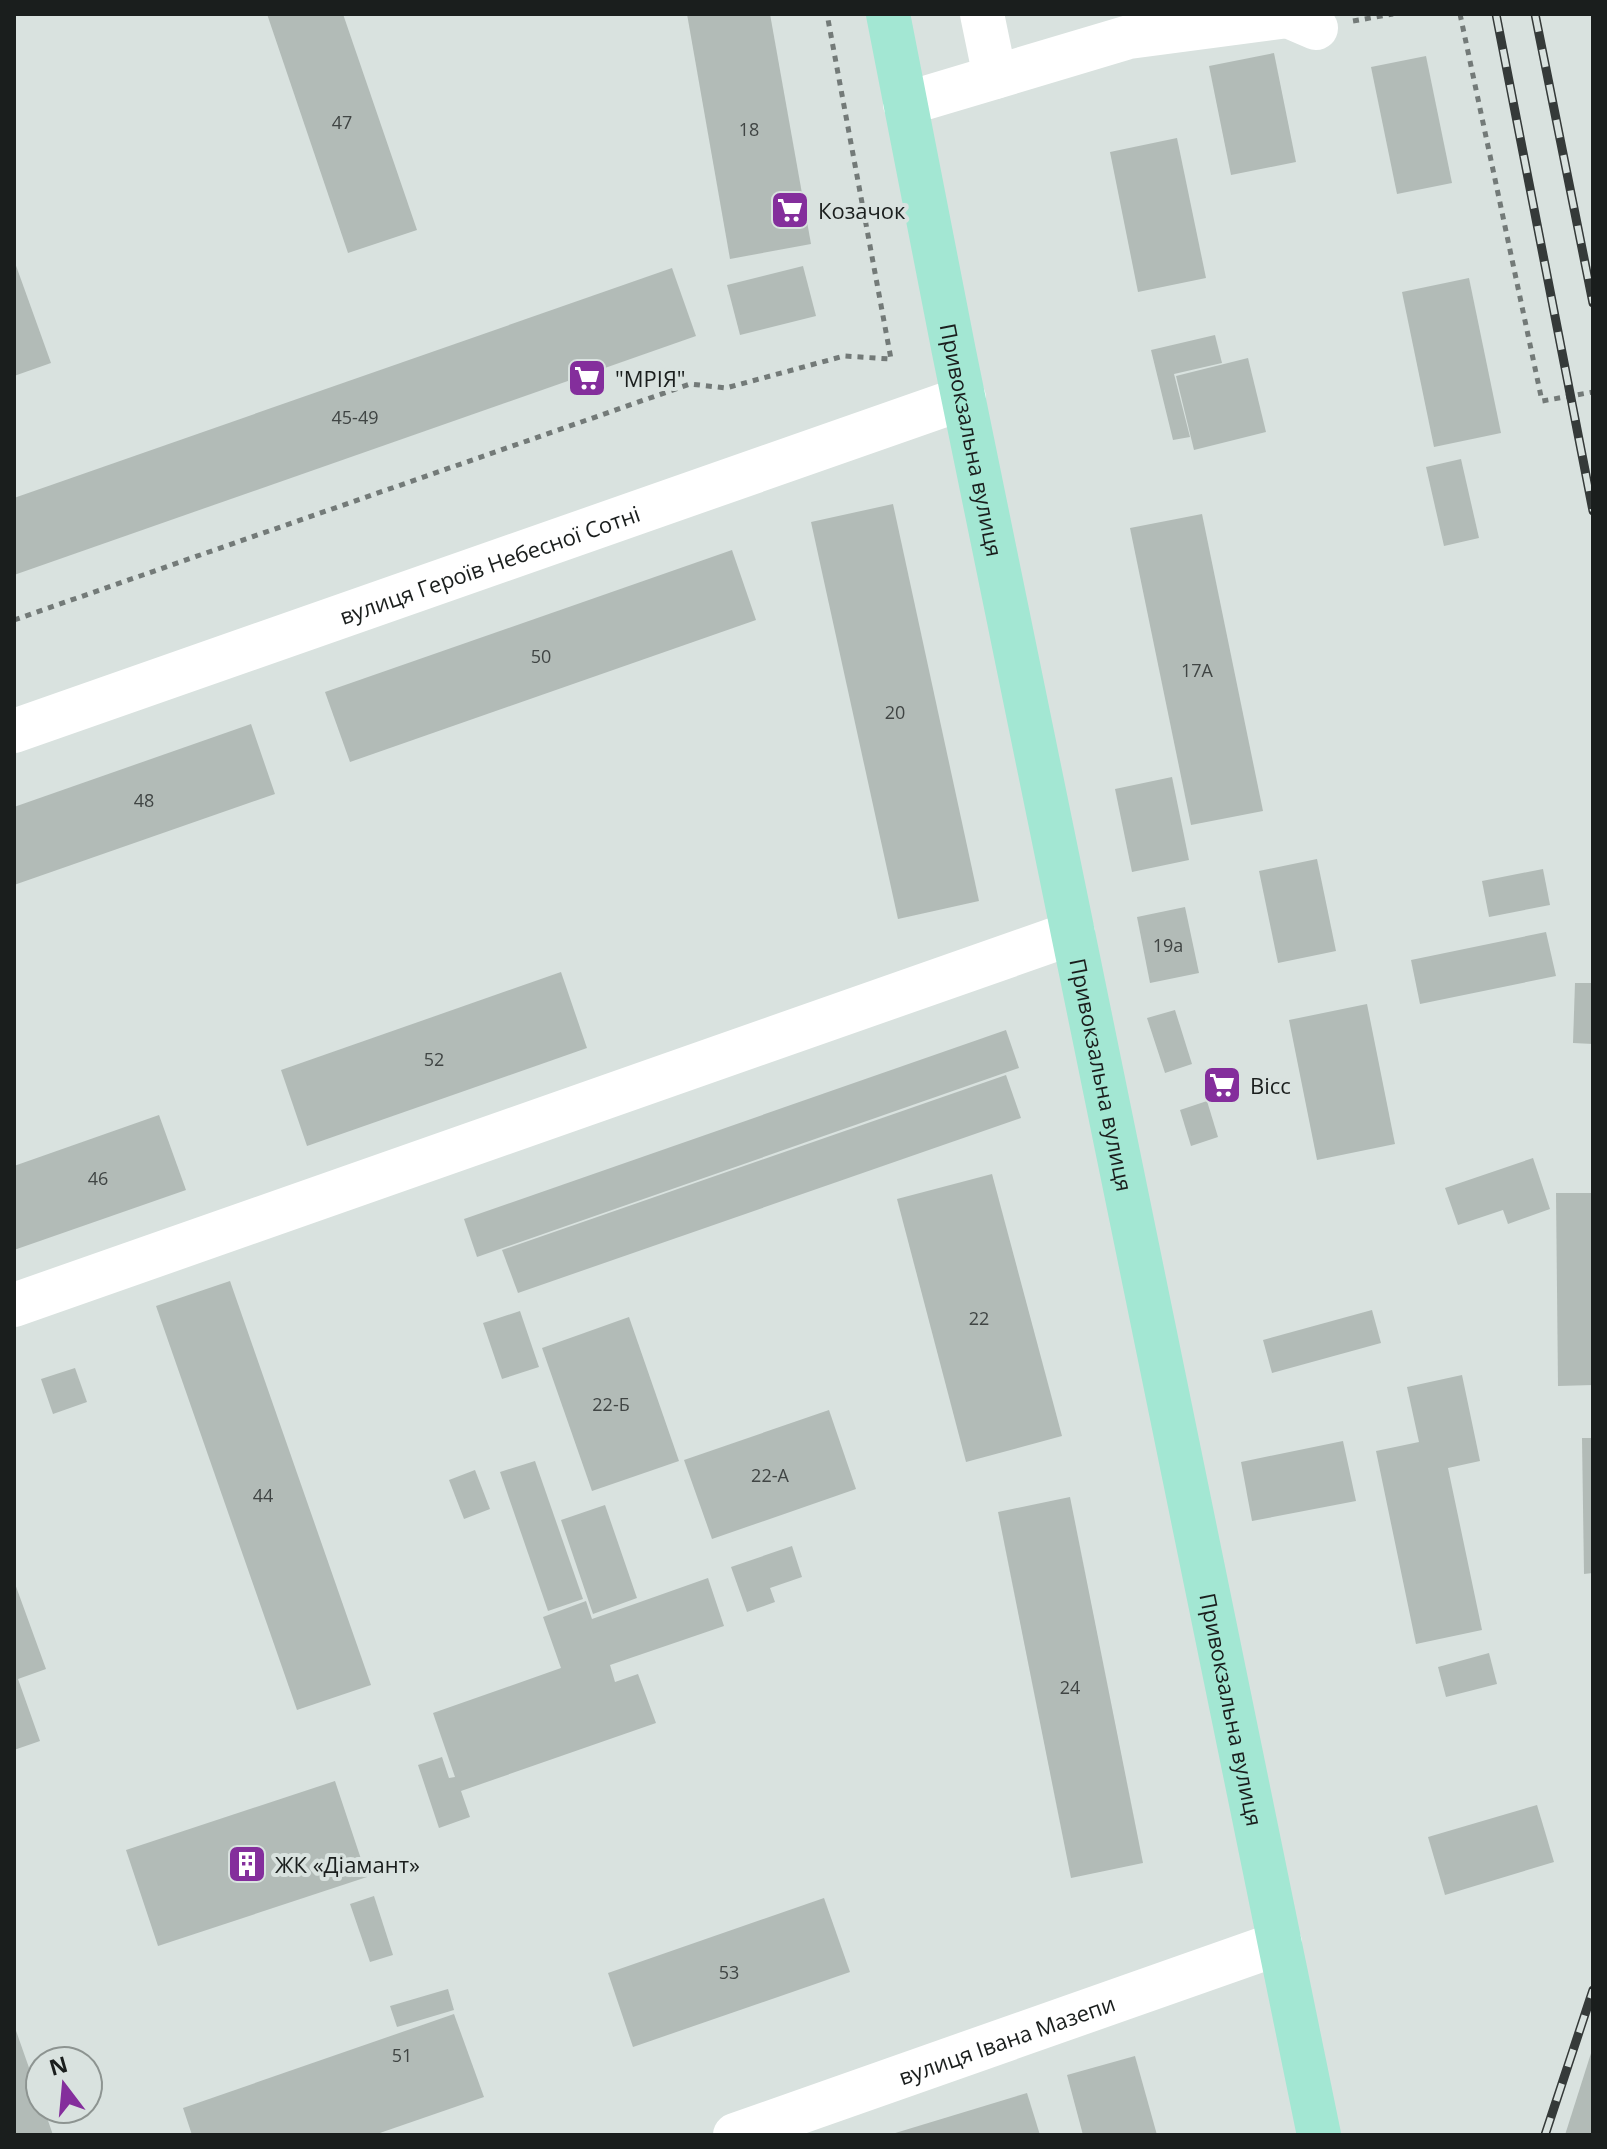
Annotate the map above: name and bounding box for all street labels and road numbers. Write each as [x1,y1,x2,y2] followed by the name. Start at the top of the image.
[934,321,1010,559] street label: Привокзальна вулиця
[335,498,644,631] street label: вулиця Героїв Небесної Сотні
[1063,955,1140,1194] street label: Привокзальна вулиця
[1193,1590,1270,1829] street label: Привокзальна вулиця
[894,1987,1119,2091] street label: вулиця Івана Мазепи

